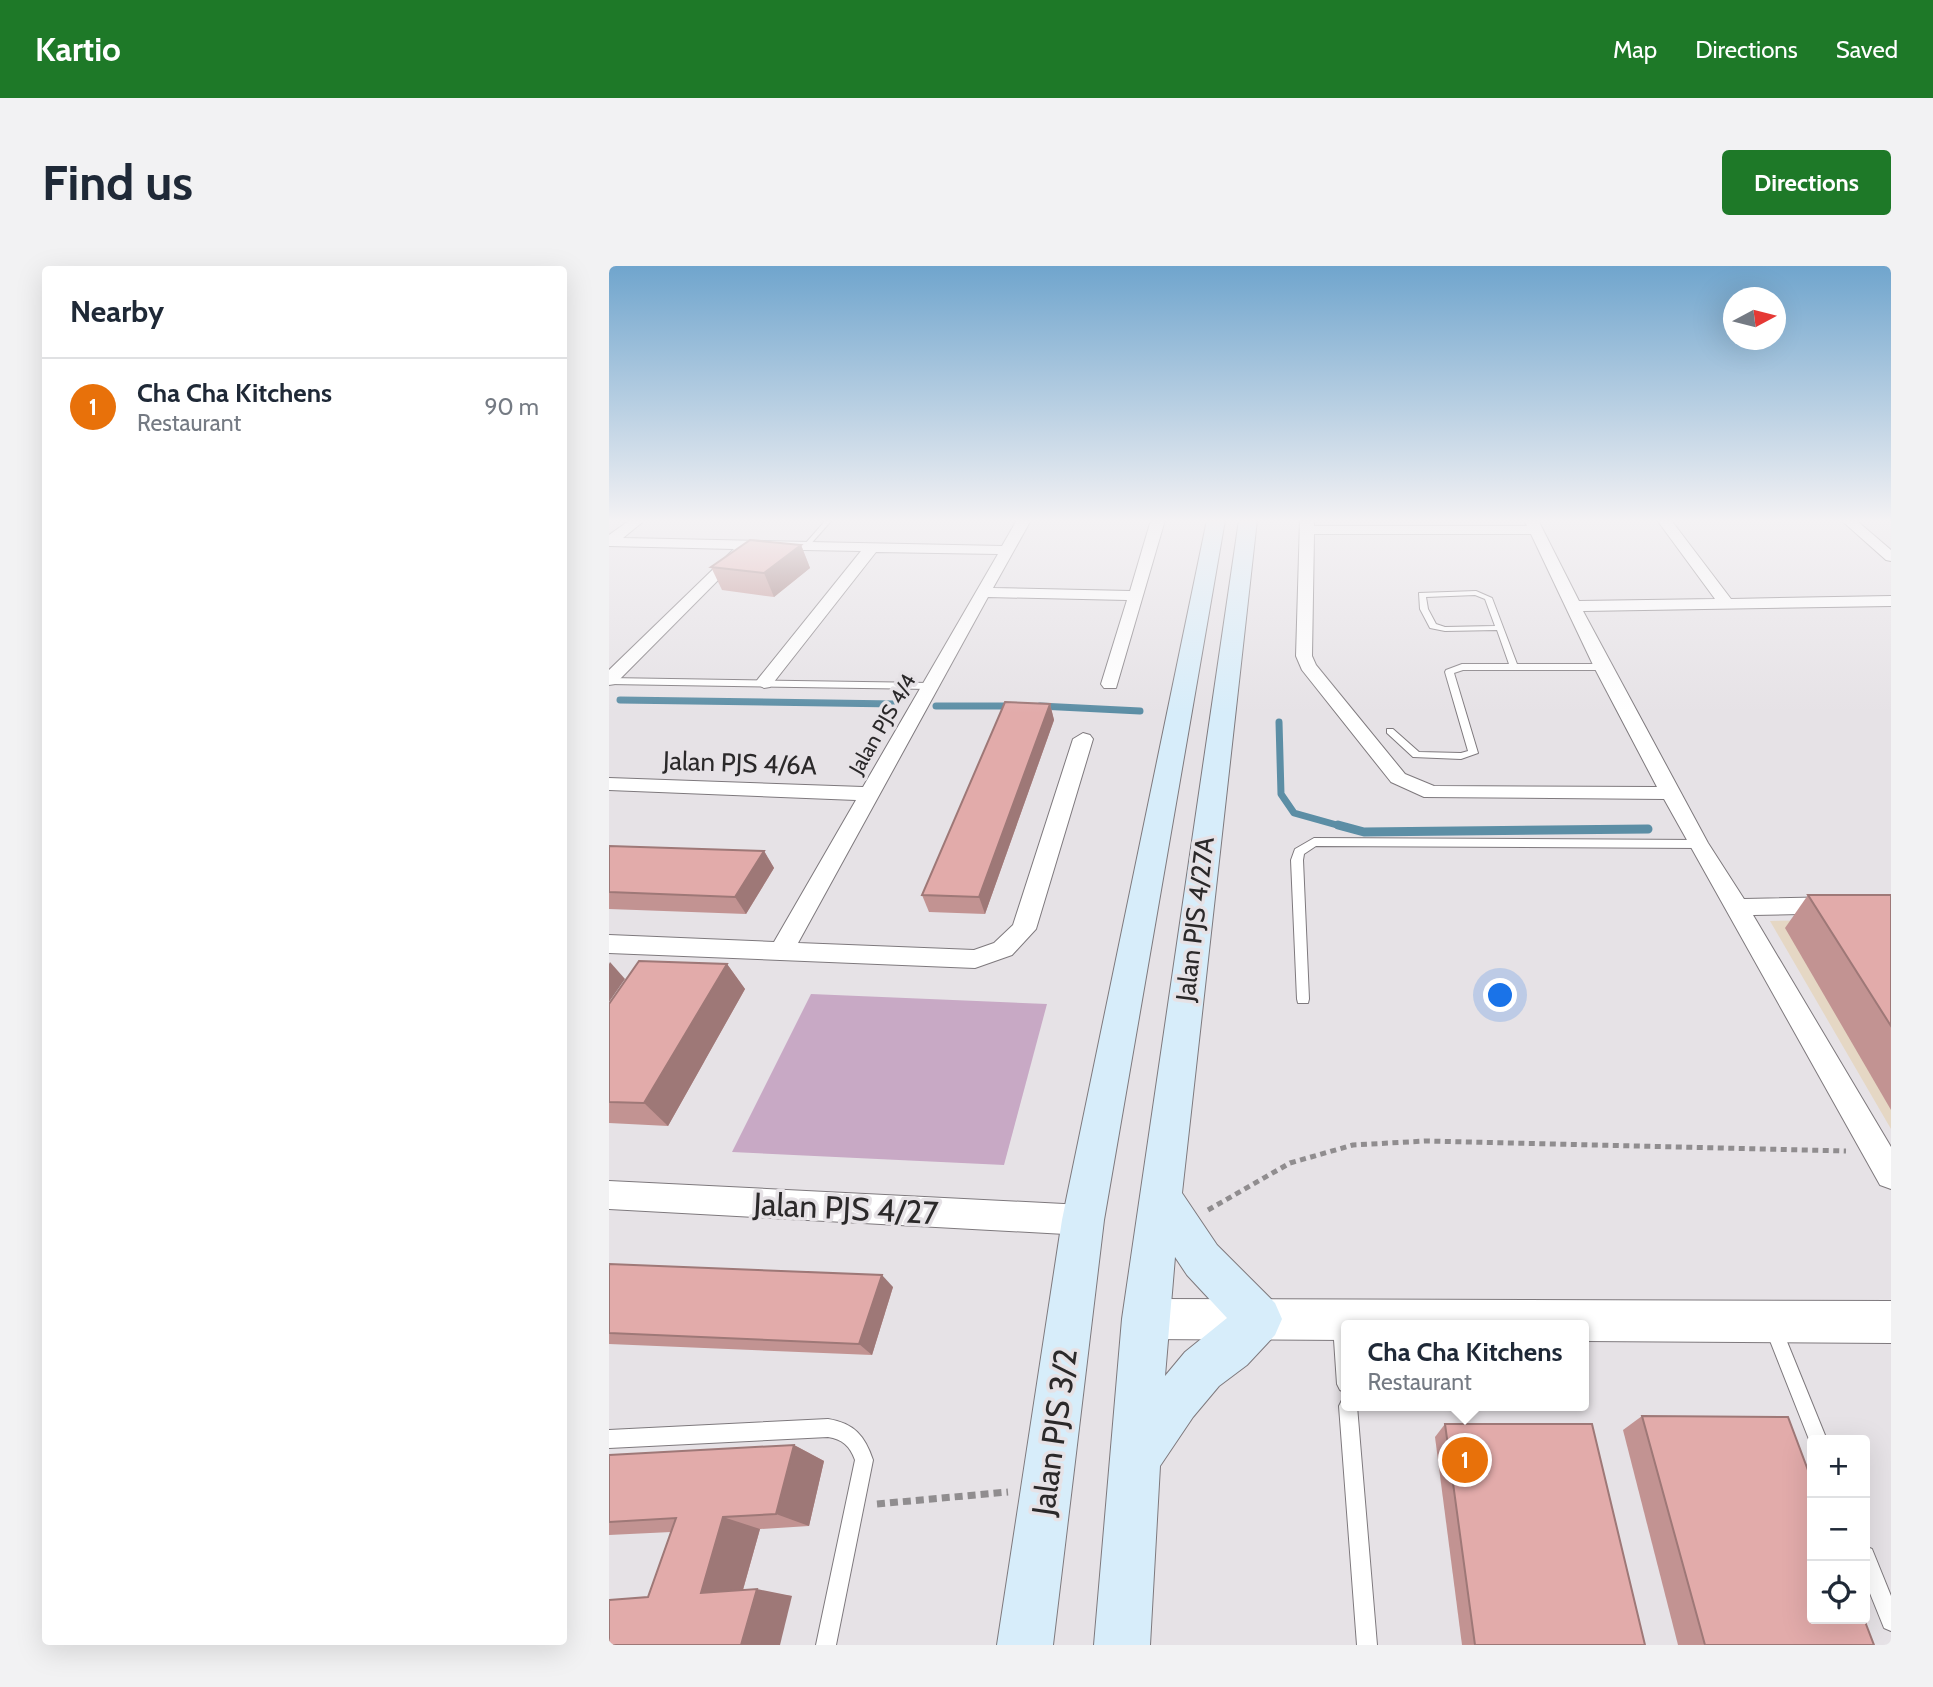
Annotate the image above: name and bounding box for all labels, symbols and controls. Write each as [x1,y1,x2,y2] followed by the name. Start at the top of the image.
[35,29,121,69] text: Kartio
[1613,35,1657,64] text: Map
[1695,35,1798,64] text: Directions
[1836,35,1898,64] text: Saved
[1722,150,1891,215] button: Directions
[42,153,193,212] text: Find us
[1723,287,1786,350] north arrow
[70,293,164,330] text: Nearby
[137,377,332,409] text: Cha Cha Kitchens
[89,393,97,421] text: 1
[485,393,539,421] text: 90 m
[137,409,241,437] text: Restaurant
[843,670,921,779] street label: Jalan PJS 4/4
[662,744,817,782] street label: Jalan PJS 4/6A
[1169,835,1221,1004] street label: Jalan PJS 4/27A
[1483,978,1517,1012] your location
[751,1184,940,1232] street label: Jalan PJS 4/27
[1341,1320,1589,1411] popup
[1367,1336,1563,1368] text: Cha Cha Kitchens
[1023,1346,1085,1519] street label: Jalan PJS 3/2
[1367,1368,1472,1396] text: Restaurant
[1442,1434,1488,1486] pin: 1
[1807,1435,1870,1624] map controls
[1807,1435,1870,1498] button: +
[1807,1498,1870,1561] button: −
[1807,1561,1870,1624] button: locate

